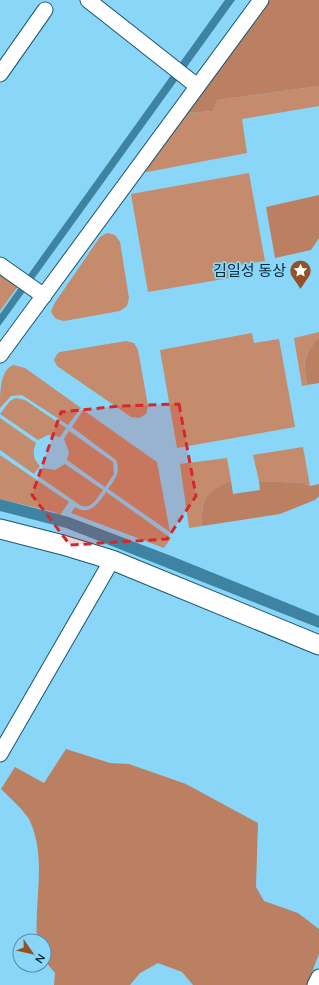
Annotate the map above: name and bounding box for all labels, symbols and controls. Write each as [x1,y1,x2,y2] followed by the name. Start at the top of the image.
[288,257,314,290] place icon: 김일성 동상
[213,261,286,280] place label: 김일성 동상
[12,933,52,973] north arrow
[32,951,48,966] text: N

